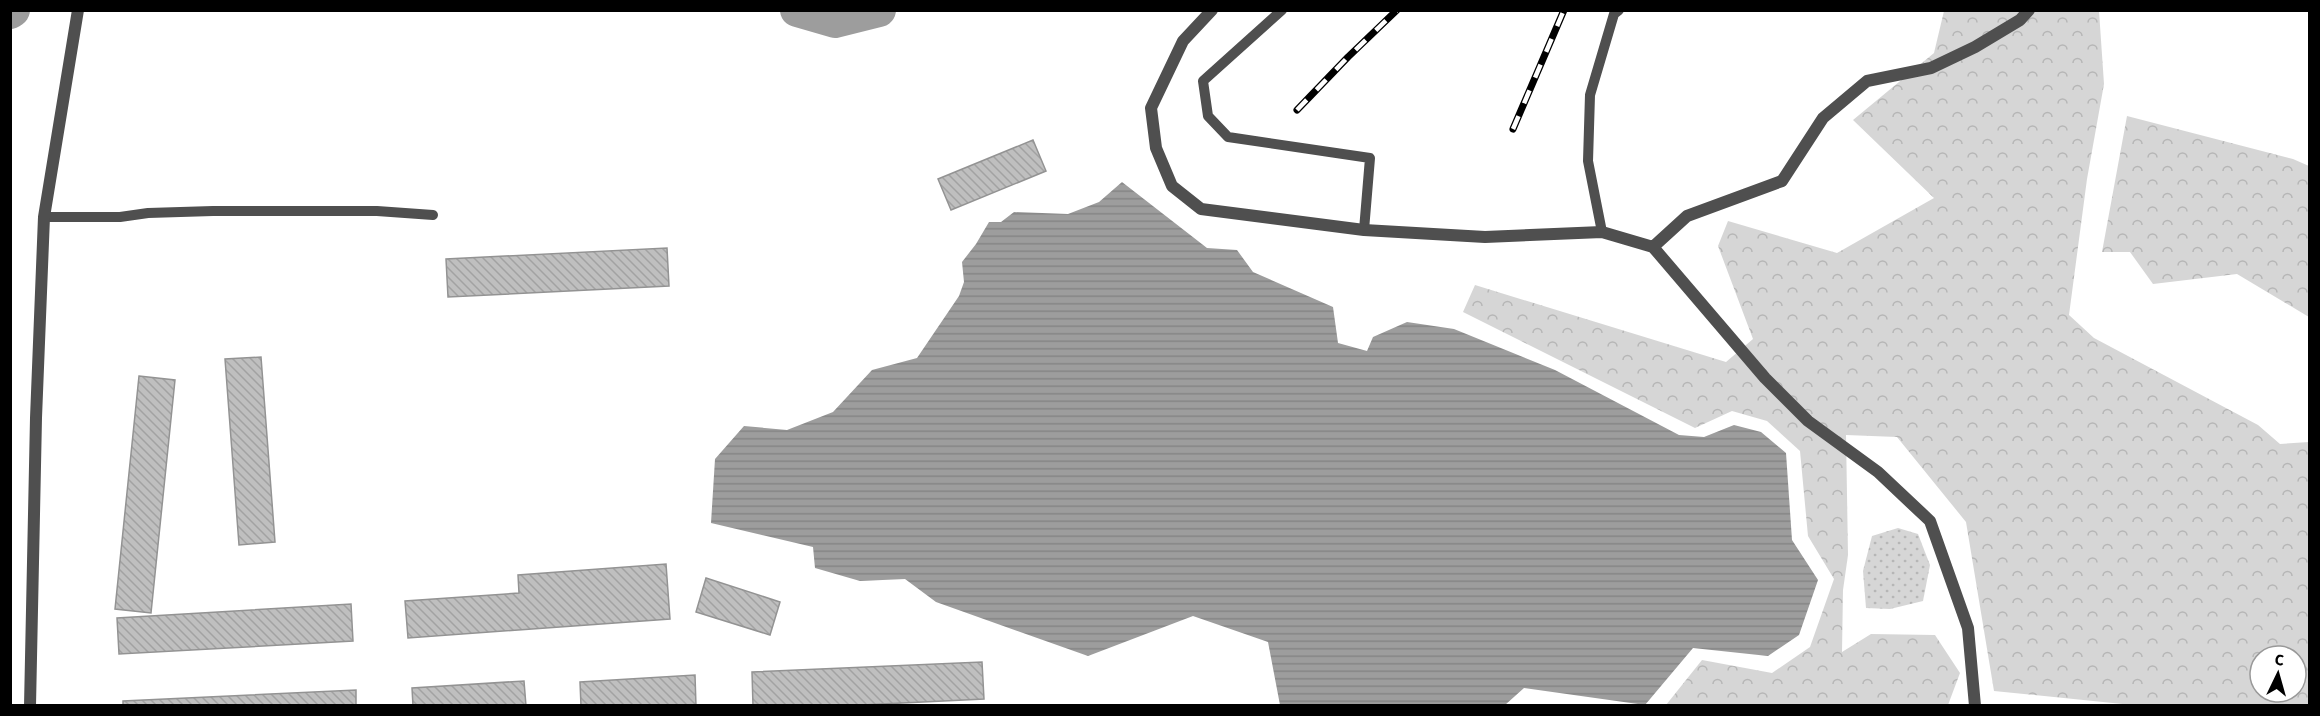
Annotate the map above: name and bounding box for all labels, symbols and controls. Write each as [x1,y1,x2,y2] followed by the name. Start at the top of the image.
[2248,644,2308,704] north arrow
[2274,649,2285,671] text: С

